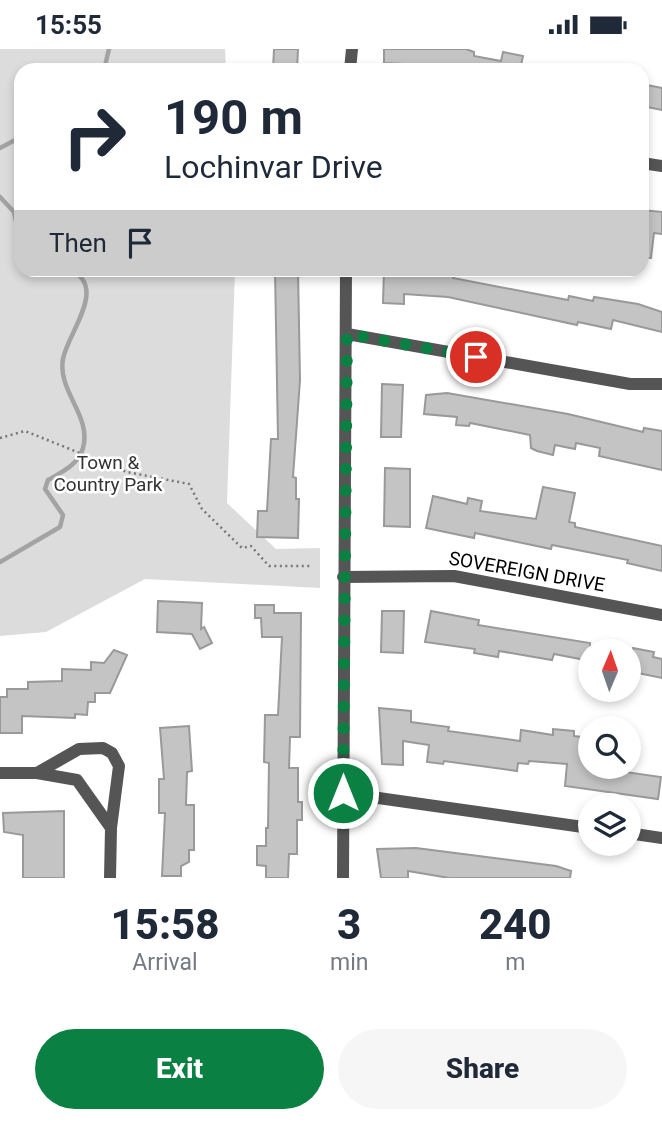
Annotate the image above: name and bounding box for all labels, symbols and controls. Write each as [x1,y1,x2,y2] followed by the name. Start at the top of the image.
[35,10,102,40] text: 15:55
[164,89,303,146] text: 190 m
[49,91,140,182] icon: right
[164,148,383,186] text: Lochinvar Drive
[121,224,159,262] icon: arrive
[49,228,107,258] text: Then
[446,327,506,387] pin
[457,338,495,376] icon: arrive
[54,451,163,496] park label: Town & Country Park
[447,546,607,597] street label: SOVEREIGN DRIVE
[578,639,640,702] north arrow
[578,639,641,856] map controls
[578,716,641,779] button: search
[306,756,380,830] position arrow
[578,793,641,856] button: layers
[110,900,220,949] text: 15:58
[337,900,361,949] text: 3
[479,900,552,949] text: 240
[132,949,198,976] text: Arrival
[330,949,368,976] text: min
[505,949,525,976] text: m
[35,1029,324,1109] button: Exit
[338,1029,627,1109] button: Share

